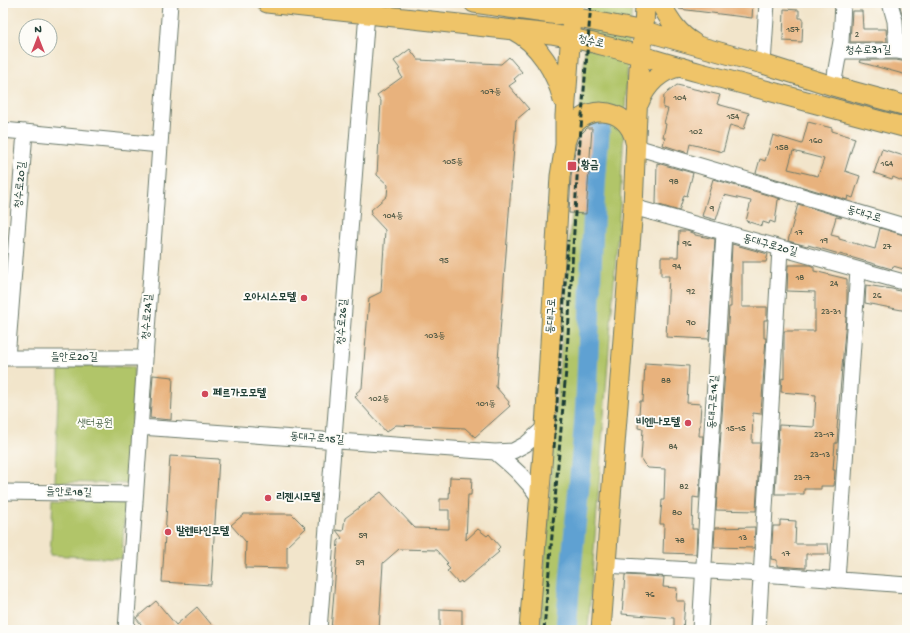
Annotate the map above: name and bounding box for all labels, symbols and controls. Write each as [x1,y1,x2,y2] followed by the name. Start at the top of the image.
[18,18,58,58] north arrow
[34,24,42,36] text: N
[785,25,800,36] house number: 157
[855,30,860,41] house number: 2
[577,33,605,51] street label: 청수로
[845,44,891,57] street label: 청수로31길
[480,87,501,98] house number: 107동
[672,93,687,104] house number: 104
[726,112,740,123] house number: 154
[688,127,703,138] house number: 102
[808,136,823,147] house number: 160
[774,143,789,154] house number: 158
[442,157,463,168] house number: 105동
[581,159,599,172] place label: 황금
[880,159,894,170] house number: 164
[566,160,578,172] marker: 황금
[12,161,29,209] street label: 청수로20길
[668,177,679,188] house number: 98
[709,204,715,215] house number: 9
[845,204,883,226] street label: 동대구로
[382,211,403,222] house number: 104동
[794,228,803,239] house number: 17
[741,232,799,259] street label: 동대구로20길
[819,236,829,247] house number: 19
[681,239,692,250] house number: 96
[882,242,892,253] house number: 27
[438,256,449,267] house number: 95
[672,262,682,273] house number: 94
[795,273,804,284] house number: 18
[830,279,839,290] house number: 24
[686,287,696,298] house number: 92
[243,291,296,304] place label: 오아시스모텔
[873,291,882,302] house number: 26
[139,293,156,340] street label: 청수로24길
[299,293,309,303] marker: 오아시스모텔
[334,298,351,346] street label: 청수로26길
[545,298,559,334] street label: 동대구로
[821,307,841,318] house number: 23-31
[685,318,696,329] house number: 90
[424,331,445,342] house number: 103동
[50,351,98,364] street label: 들안로20길
[706,375,721,429] street label: 동대구로14길
[661,376,671,387] house number: 88
[213,387,266,400] place label: 페르가모모텔
[200,389,210,399] marker: 페르가모모텔
[368,394,389,405] house number: 102동
[475,399,496,410] house number: 101동
[636,416,680,429] place label: 비엔나모텔
[77,418,113,430] park label: 샛터공원
[683,418,693,428] marker: 비엔나모텔
[725,424,746,435] house number: 15-15
[289,430,345,447] street label: 동대구로15길
[814,430,834,441] house number: 23-17
[668,442,678,453] house number: 84
[810,450,830,461] house number: 23-13
[794,473,811,484] house number: 23-7
[679,482,689,493] house number: 82
[46,486,92,499] street label: 들안로18길
[276,491,320,504] place label: 리젠시모텔
[263,493,273,503] marker: 리젠시모텔
[672,508,682,519] house number: 80
[176,525,229,538] place label: 발렌타인모텔
[163,527,173,537] marker: 발렌타인모텔
[358,531,368,542] house number: 59
[738,533,747,544] house number: 13
[674,536,685,547] house number: 78
[781,549,790,560] house number: 17
[355,558,365,569] house number: 59
[644,590,655,601] house number: 76

